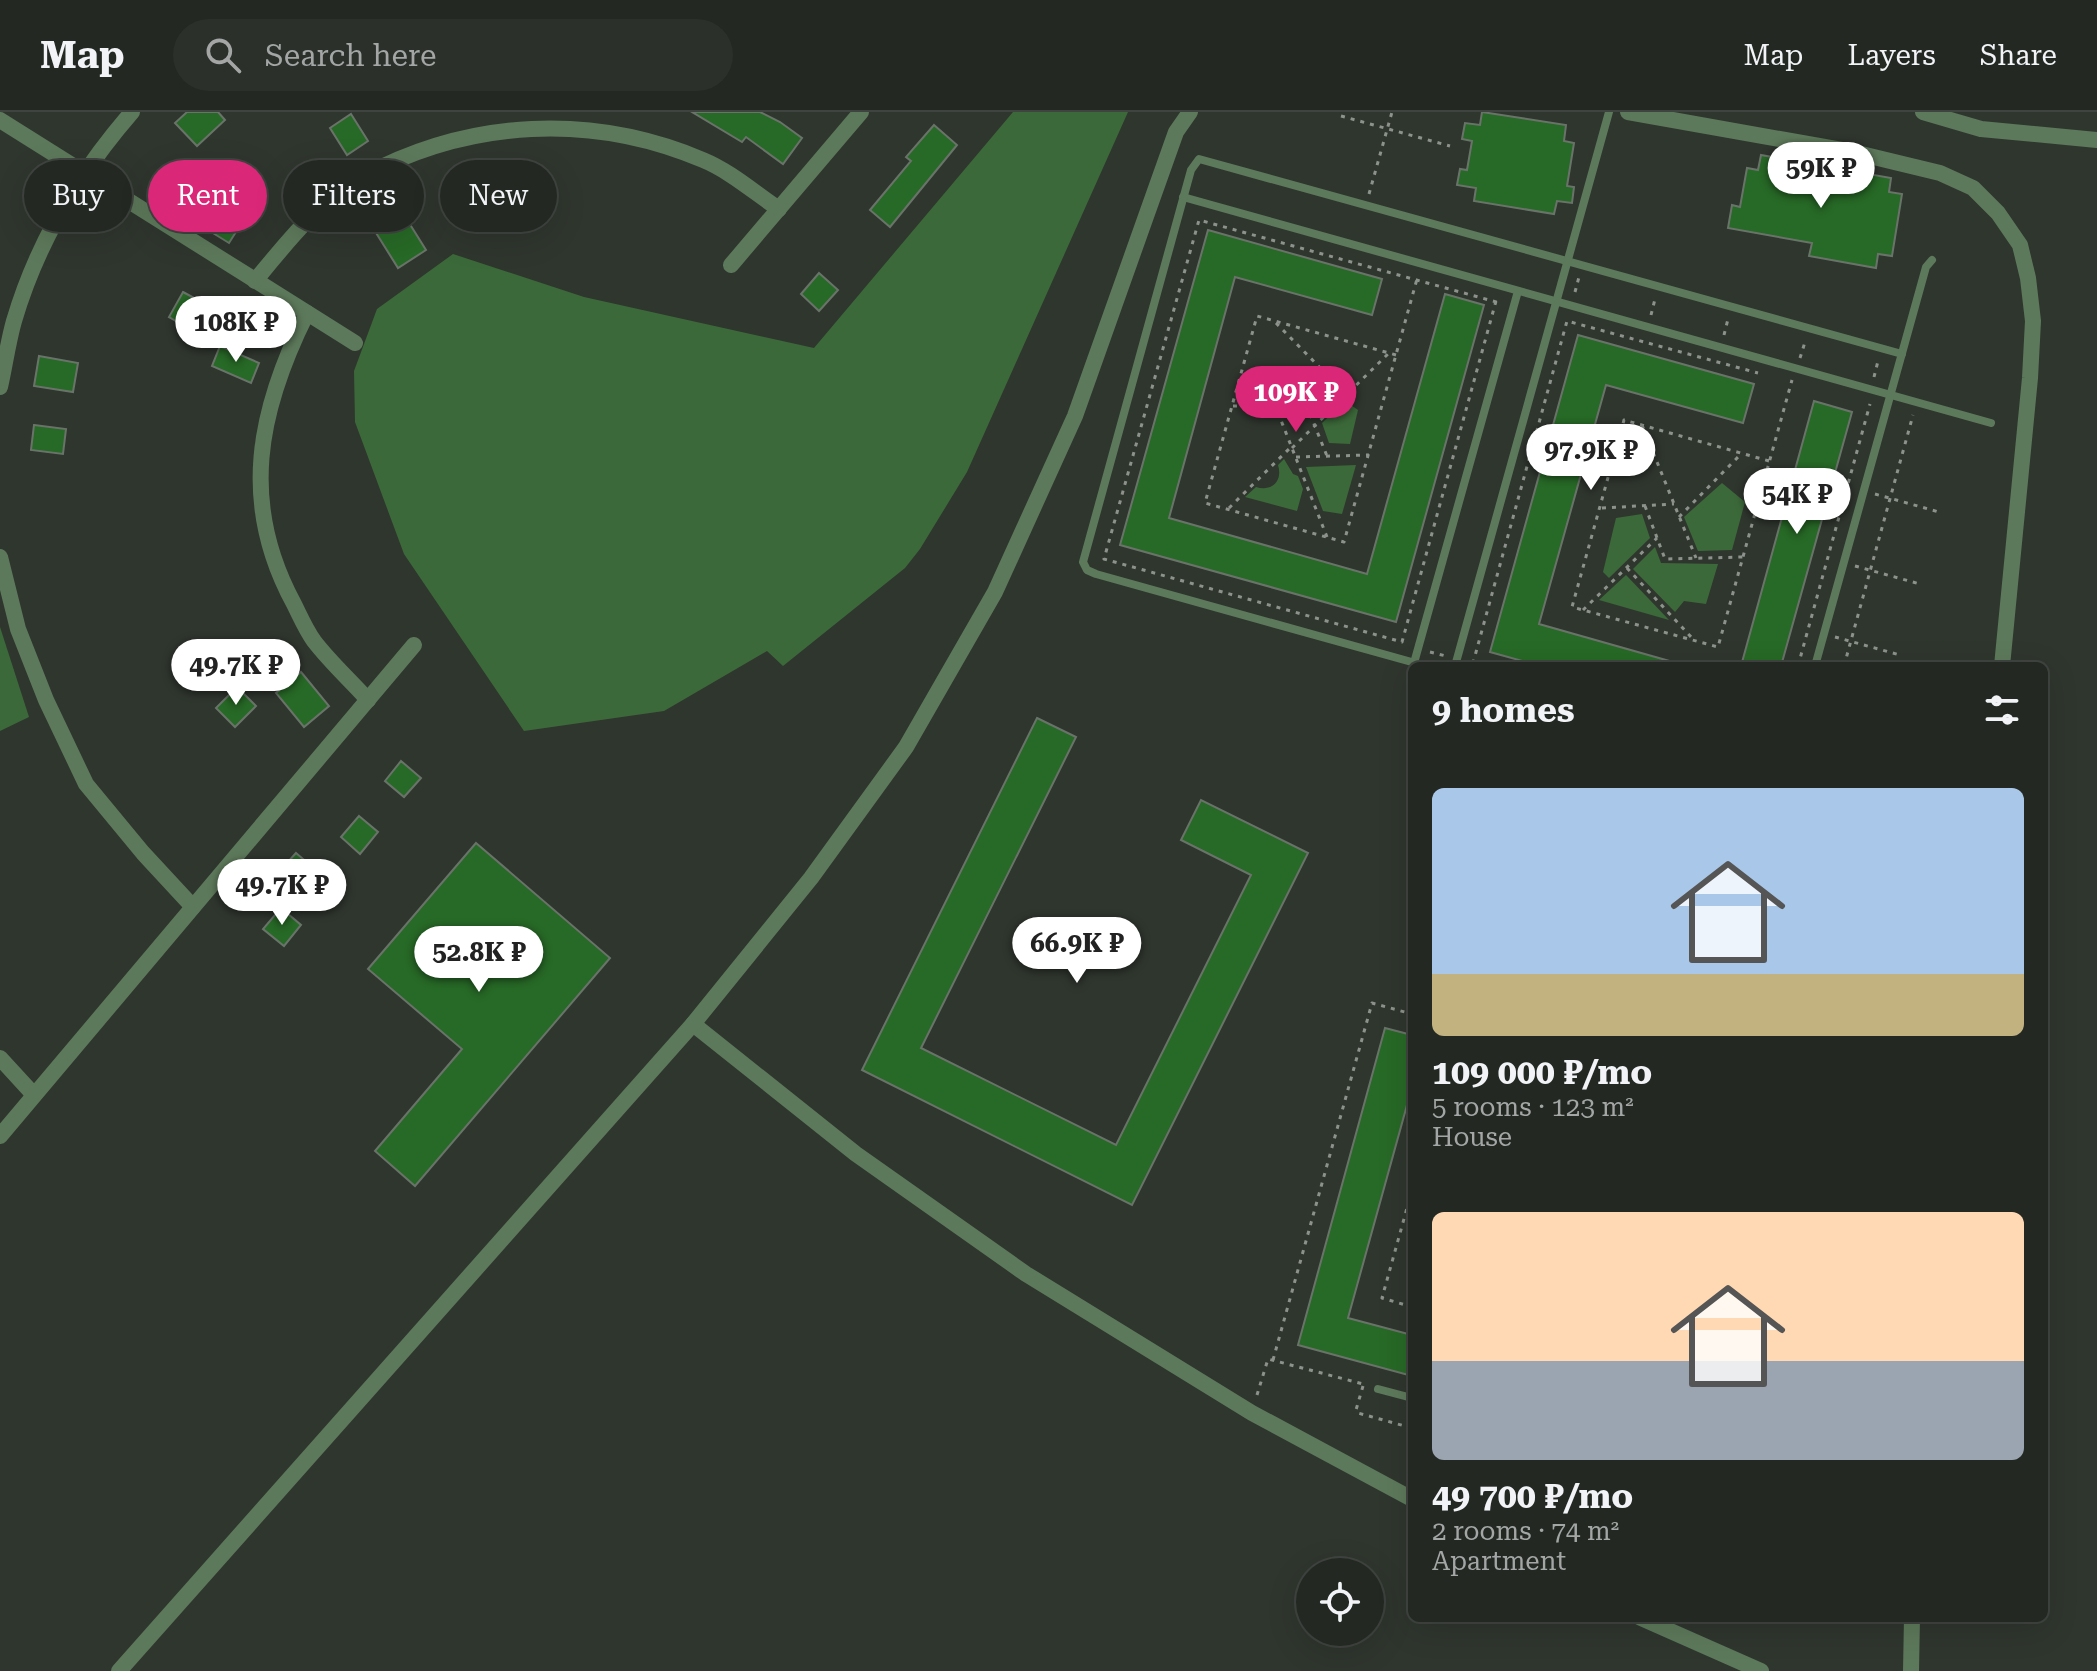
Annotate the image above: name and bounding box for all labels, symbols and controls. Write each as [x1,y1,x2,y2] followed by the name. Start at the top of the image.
[173,19,733,91] search box
[40,33,125,77] text: Map
[201,33,245,77] icon: search
[265,38,437,73] text: Search here
[1744,39,1803,72] text: Map
[1847,39,1936,72] text: Layers
[1980,39,2057,72] text: Share
[1765,142,1877,210] pin: 59K ₽
[1786,153,1856,183] text: 59K ₽
[24,160,132,232] chip: Buy
[148,160,267,232] chip: Rent
[283,160,424,232] chip: Filters
[440,160,557,232] chip: New
[171,296,301,364] pin: 108K ₽
[193,307,279,337] text: 108K ₽
[1231,366,1361,434] pin: 109K ₽
[1253,377,1339,407] text: 109K ₽
[1517,424,1665,492] pin: 97.9K ₽
[1544,435,1638,465] text: 97.9K ₽
[1741,468,1853,536] pin: 54K ₽
[1762,479,1832,509] text: 54K ₽
[162,639,310,707] pin: 49.7K ₽
[189,650,283,680] text: 49.7K ₽
[1980,688,2024,732] icon: filters
[1432,690,1575,730] text: 9 homes
[1656,840,1800,984] icon: home
[208,859,356,927] pin: 49.7K ₽
[235,870,329,900] text: 49.7K ₽
[1003,917,1151,985] pin: 66.9K ₽
[405,926,553,994] pin: 52.8K ₽
[1030,928,1124,958] text: 66.9K ₽
[432,937,526,967] text: 52.8K ₽
[1432,1052,1652,1092] text: 109 000 ₽/mo
[1432,1092,1634,1122] text: 5 rooms · 123 m²
[1432,1122,1512,1152] text: House
[1656,1264,1800,1408] icon: home
[1432,1476,1633,1516] text: 49 700 ₽/mo
[1432,1516,1619,1546] text: 2 rooms · 74 m²
[1432,1546,1566,1576] text: Apartment
[1296,1558,1384,1646] map controls
[1296,1558,1384,1646] button: locate

